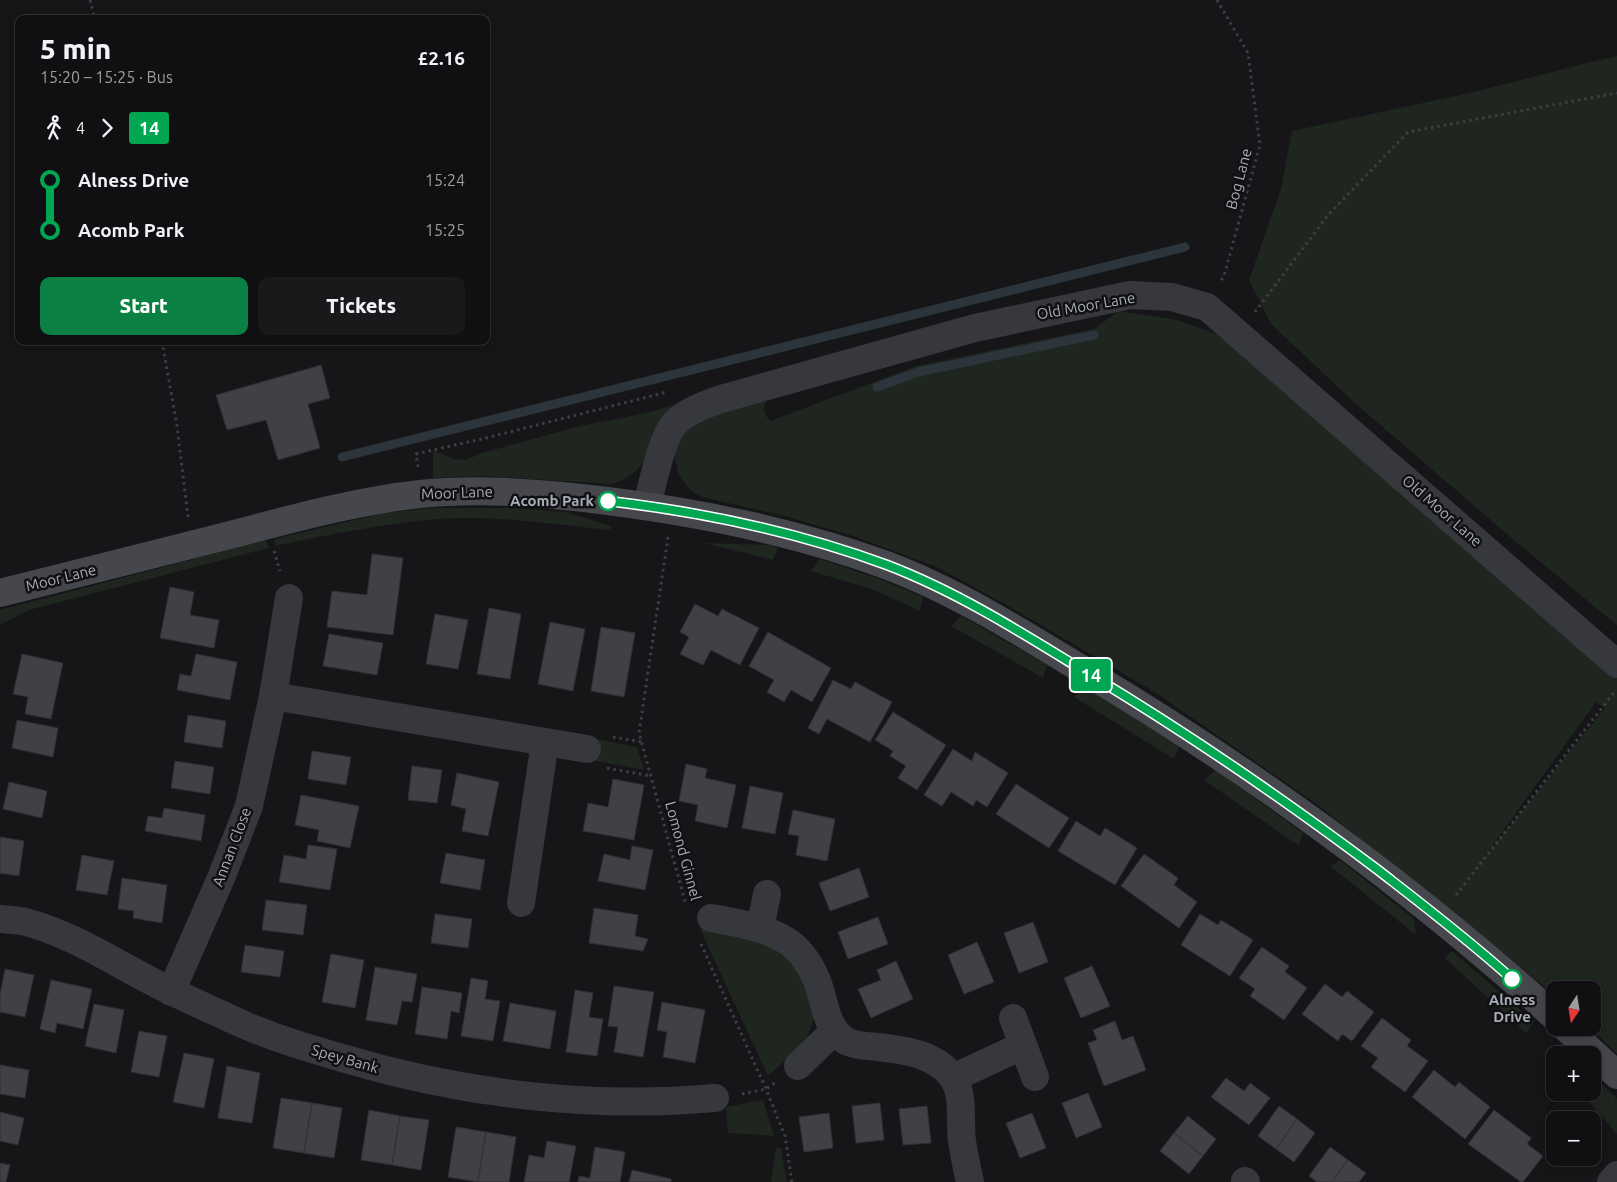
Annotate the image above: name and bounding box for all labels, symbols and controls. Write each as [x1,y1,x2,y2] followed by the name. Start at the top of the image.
[40,33,111,64] text: 5 min
[417,47,465,69] text: £2.16
[40,68,173,86] text: 15:20 – 15:25 · Bus
[40,114,68,142] icon: walk
[93,114,121,142] icon: forward
[139,118,159,138] text: 14
[76,119,85,137] text: 4
[1222,146,1255,211] street label: Bog Lane
[78,169,189,191] text: Alness Drive
[425,171,465,189] text: 15:24
[78,219,184,241] text: Acomb Park
[425,221,465,239] text: 15:25
[40,277,248,335] button: Start
[258,277,465,335] button: Tickets
[1035,288,1136,323] street label: Old Moor Lane
[1399,472,1486,550] street label: Old Moor Lane
[421,483,493,502] street label: Moor Lane
[598,491,618,511] marker: Acomb Park
[510,492,595,509] place label: Acomb Park
[24,561,98,594] street label: Moor Lane
[1068,659,1114,691] line badge: 14
[1081,665,1101,685] text: 14
[662,799,705,902] street label: Lomond Ginnel
[209,805,254,889] street label: Annan Close
[1502,969,1522,989] marker: Alness Drive
[1546,981,1601,1036] north arrow
[1546,981,1601,1166] map controls
[1489,991,1535,1025] place label: Alness Drive
[310,1041,381,1076] street label: Spey Bank
[1546,1046,1601,1101] button: +
[1546,1111,1601,1166] button: −

